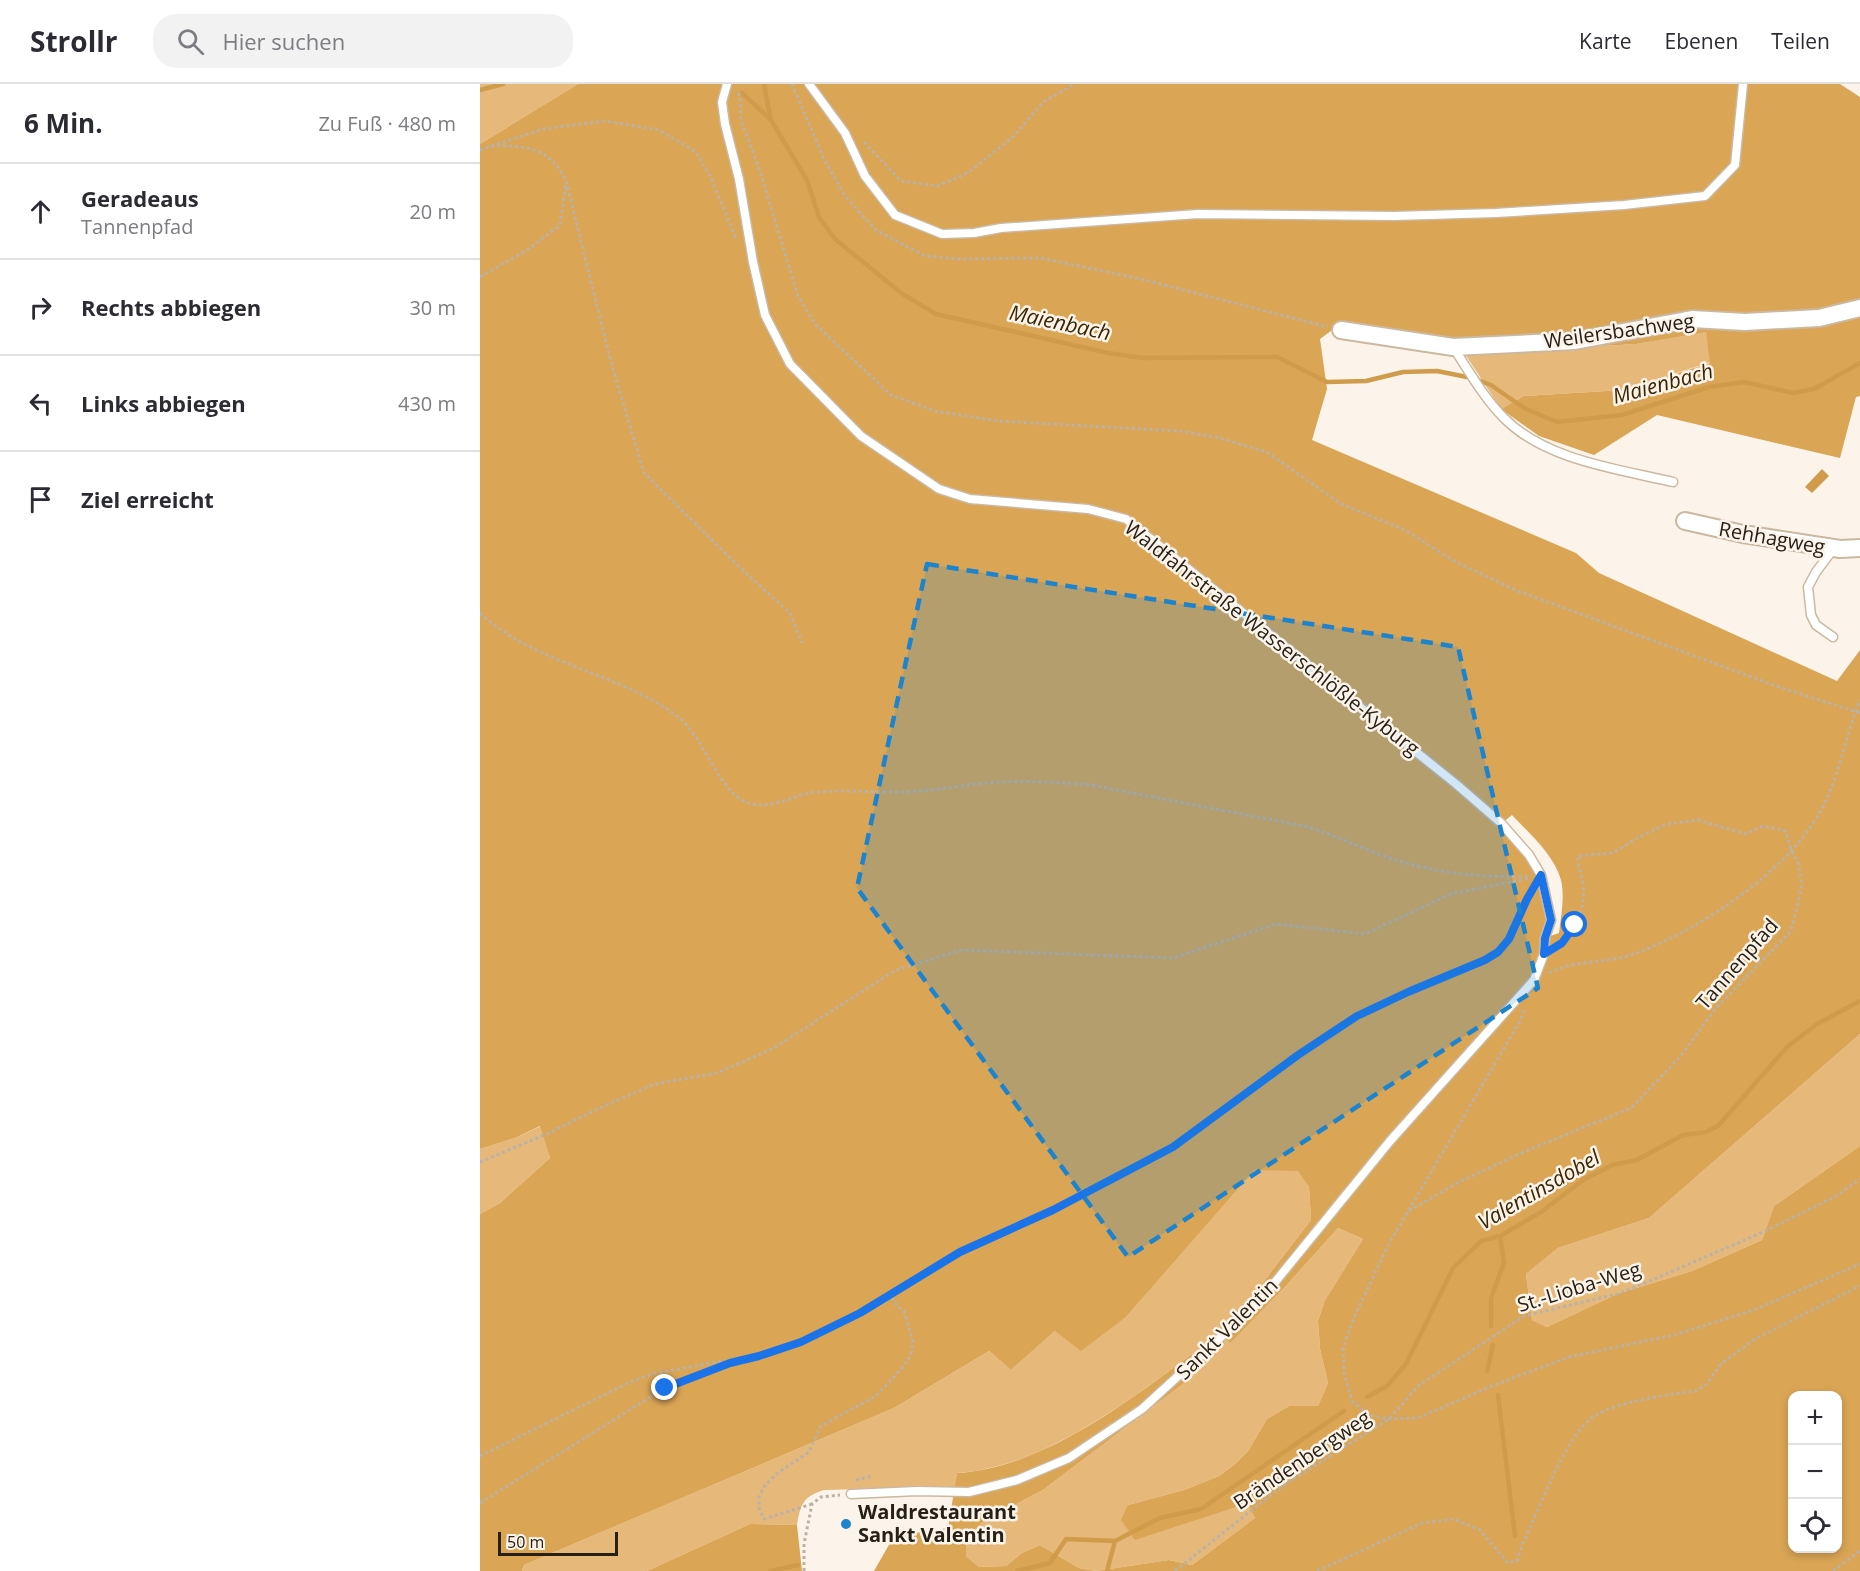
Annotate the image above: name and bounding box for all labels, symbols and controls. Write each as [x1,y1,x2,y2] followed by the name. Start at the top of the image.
[153,14,573,68] search box
[30,22,117,60] text: Strollr
[174,25,207,58] icon: search
[222,26,345,56] text: Hier suchen
[1579,27,1632,55] text: Karte
[1665,27,1738,55] text: Ebenen
[1771,27,1830,55] text: Teilen
[24,105,103,141] text: 6 Min.
[318,110,456,137] text: Zu Fuß · 480 m
[81,183,199,213] text: Geradeaus
[24,195,57,228] icon: ahead
[409,198,456,225] text: 20 m
[81,213,193,240] text: Tannenpfad
[24,291,57,324] icon: right
[81,292,261,322] text: Rechts abbiegen
[409,294,456,321] text: 30 m
[1007,298,1113,346] water label: Maienbach
[1542,307,1696,354] street label: Weilersbachweg
[1609,356,1716,410] water label: Maienbach
[24,387,57,420] icon: left
[81,388,246,418] text: Links abbiegen
[398,390,456,417] text: 430 m
[24,483,57,516] icon: arrive
[81,484,214,514] text: Ziel erreicht
[1119,514,1425,761] street label: Waldfahrstraße Wasserschlößle-Kyburg
[1717,515,1828,560] street label: Rehhagweg
[1561,911,1587,937] route start
[1690,912,1784,1015] street label: Tannenpfad
[1472,1143,1605,1235] water label: Valentinsdobel
[1514,1255,1644,1318] street label: St.-Lioba-Weg
[1170,1272,1283,1385] street label: Sankt Valentin
[651,1374,677,1400] route end
[1788,1391,1842,1553] map controls
[1788,1391,1842,1445] button: +
[1228,1403,1376,1516] street label: Brändenbergweg
[1788,1445,1842,1499] button: −
[858,1498,1016,1548] place label: Waldrestaurant Sankt Valentin
[1788,1499,1842,1553] button: locate
[839,1517,853,1531] marker: Waldrestaurant Sankt Valentin
[498,1529,618,1556] scale bar
[507,1531,544,1553] text: 50 m

